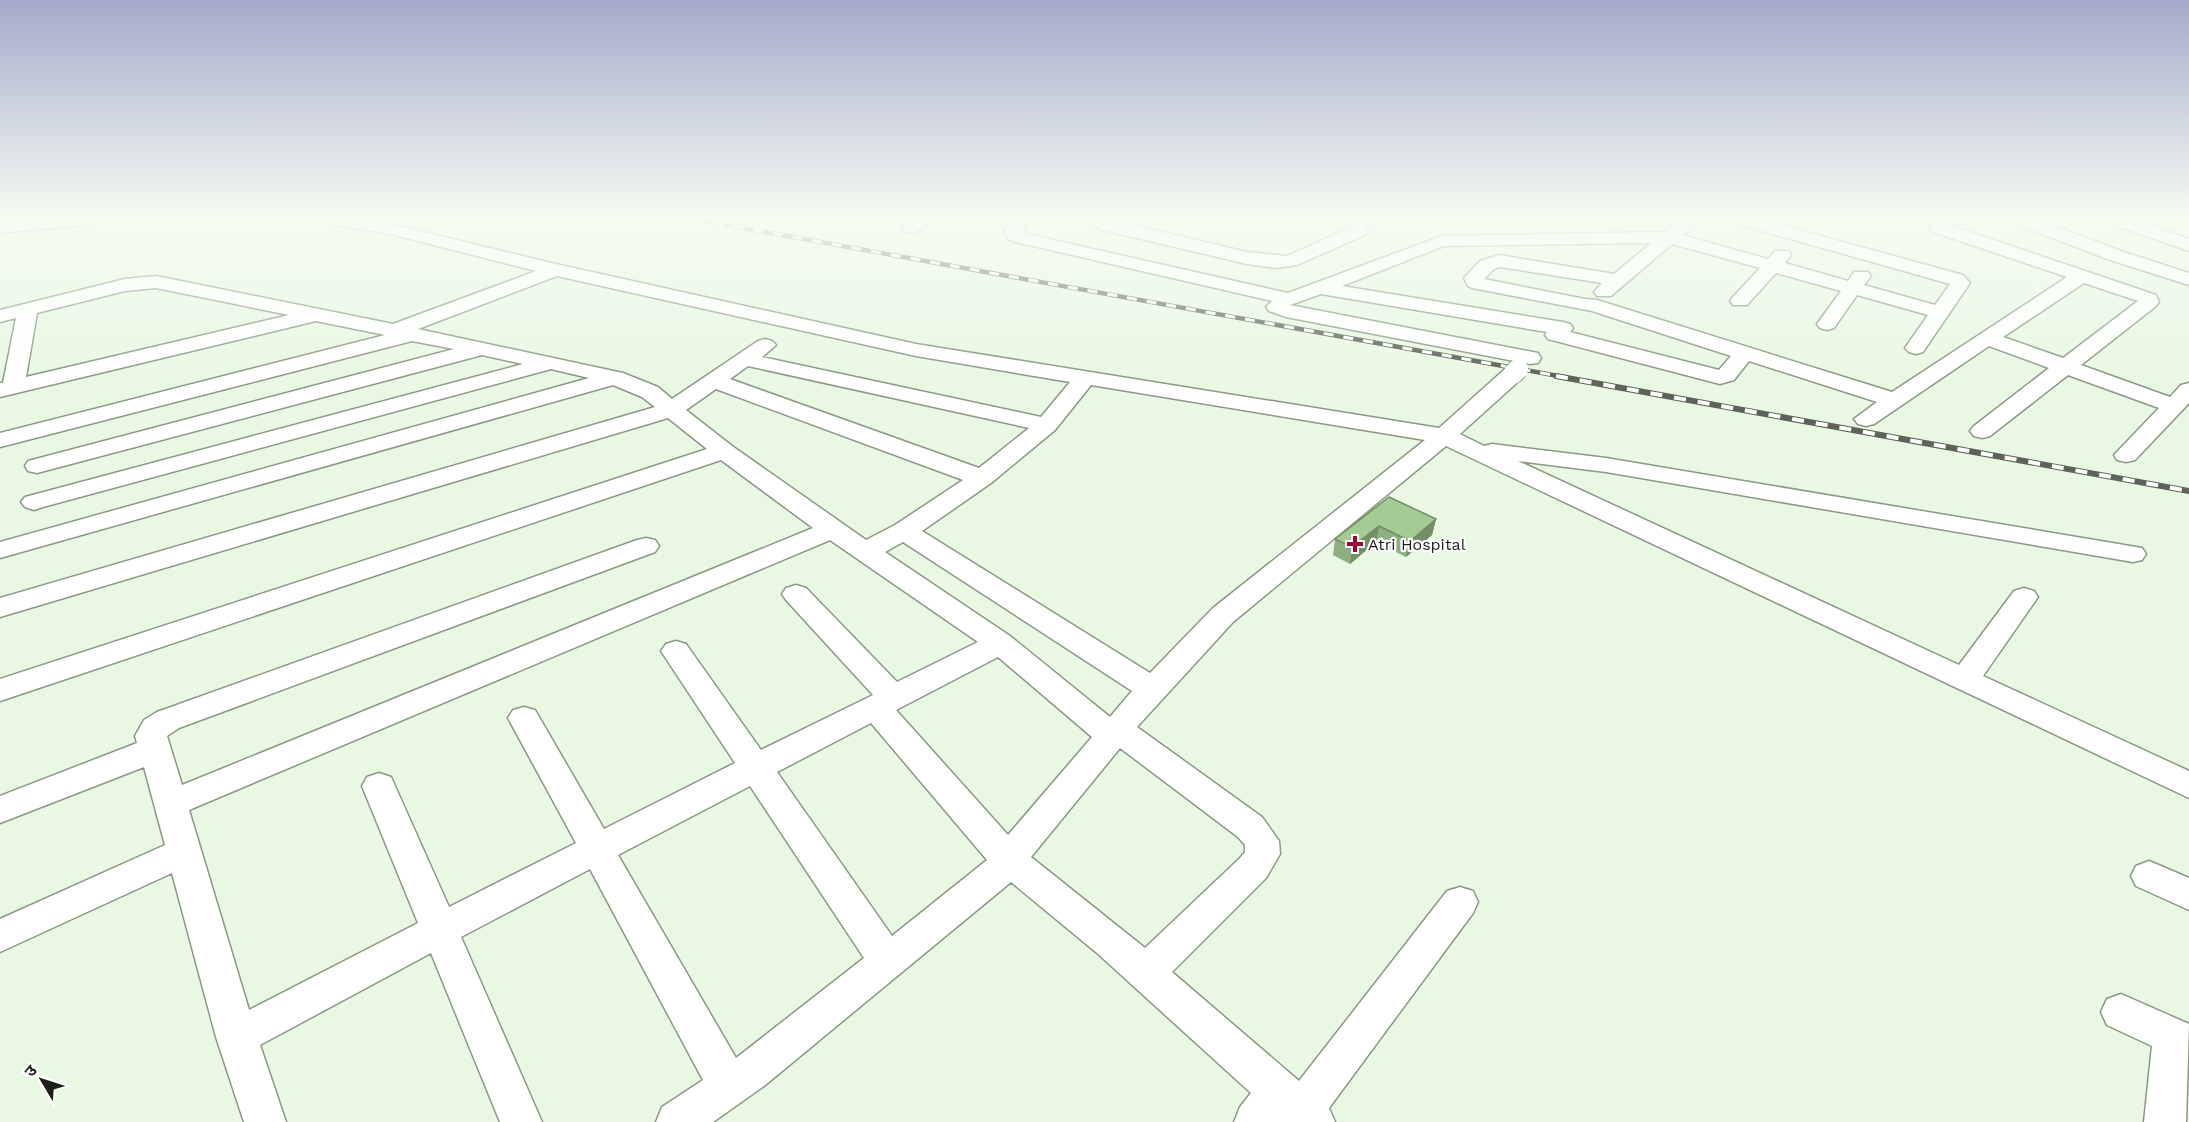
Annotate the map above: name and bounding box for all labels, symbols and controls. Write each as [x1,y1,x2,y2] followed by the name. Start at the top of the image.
[1346,535,1364,553] marker: Atri Hospital
[1368,535,1466,554] place label: Atri Hospital
[12,1050,72,1110] north arrow
[20,1061,41,1080] text: उ

